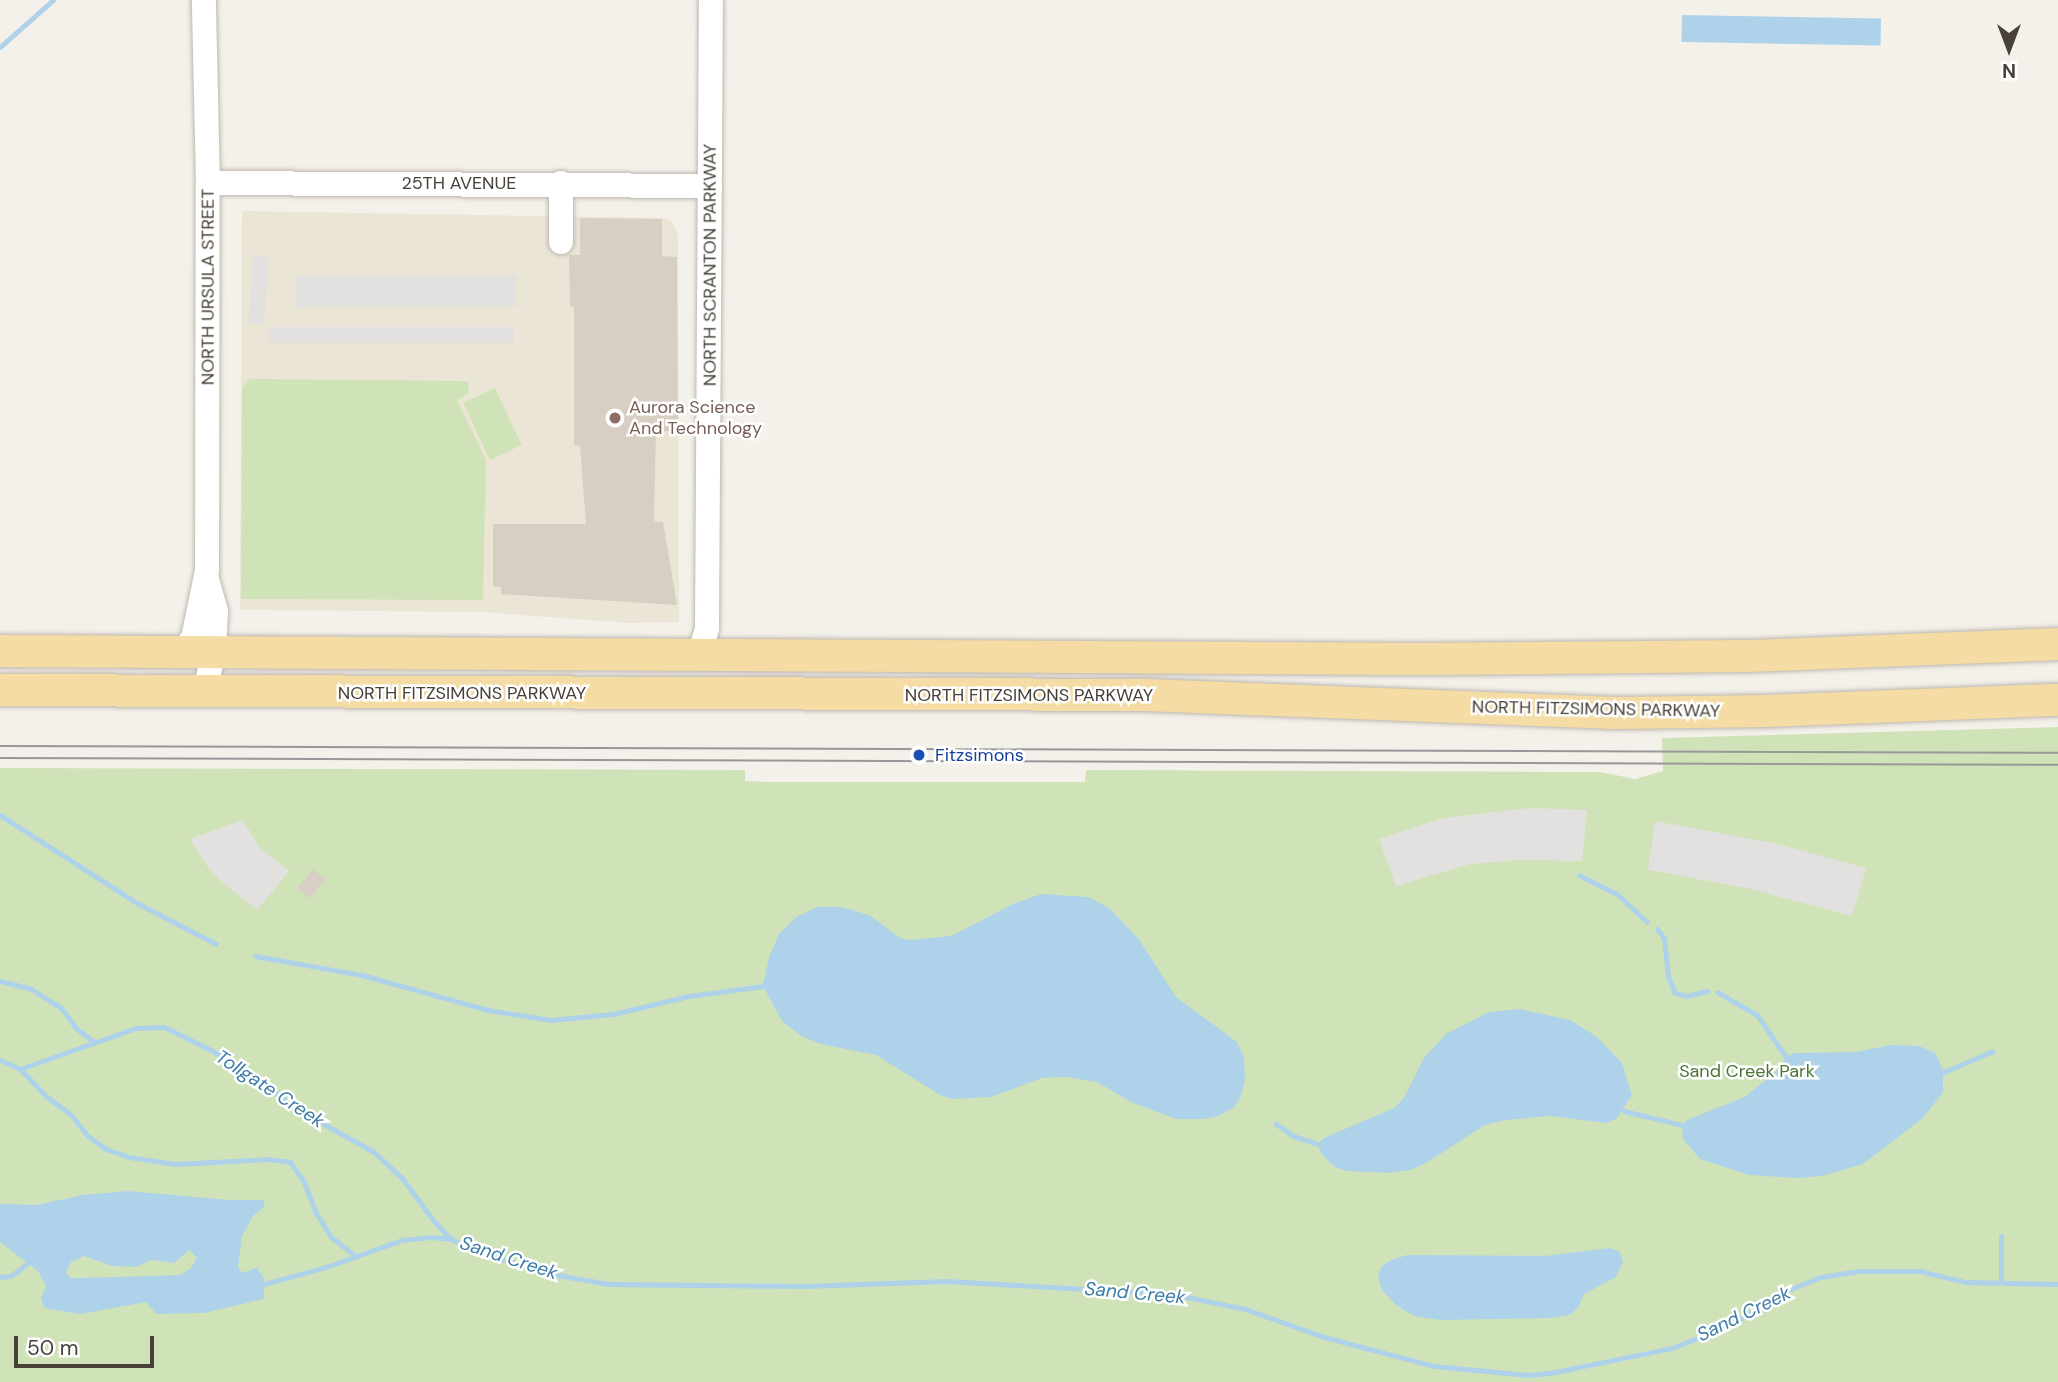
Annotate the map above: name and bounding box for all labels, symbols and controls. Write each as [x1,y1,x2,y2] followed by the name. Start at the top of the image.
[1974,14,2044,84] north arrow
[2002,58,2016,83] text: N
[699,144,721,386] street label: NORTH SCRANTON PARKWAY
[401,172,517,194] street label: 25TH AVENUE
[197,189,219,385] street label: NORTH URSULA STREET
[629,397,762,440] place label: Aurora Science And Technology
[607,410,623,426] marker: Aurora Science And Technology
[338,682,586,704] street label: NORTH FITZSIMONS PARKWAY
[905,684,1153,706] street label: NORTH FITZSIMONS PARKWAY
[1472,696,1720,722] street label: NORTH FITZSIMONS PARKWAY
[935,744,1024,766] place label: Fitzsimons
[909,745,929,765] marker: Fitzsimons
[211,1045,329,1133] water label: Tollgate Creek
[1679,1060,1815,1082] park label: Sand Creek Park
[457,1231,561,1285] water label: Sand Creek
[1083,1277,1187,1309] water label: Sand Creek
[1693,1282,1795,1346] water label: Sand Creek
[18,1322,158,1366] scale bar
[27,1334,78,1362] text: 50 m

